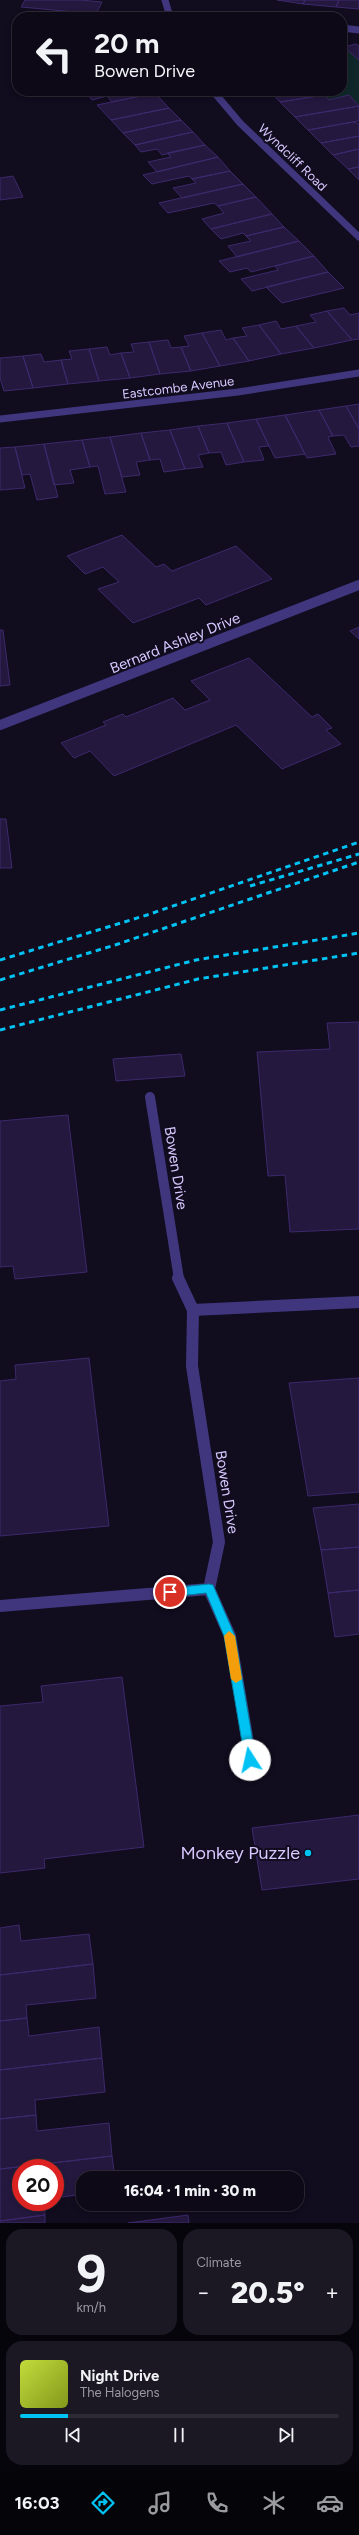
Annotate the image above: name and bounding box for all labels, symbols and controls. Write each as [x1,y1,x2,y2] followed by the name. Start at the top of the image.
[94,26,159,60] text: 20 m
[28,28,80,80] icon: left
[94,60,195,82] text: Bowen Drive
[255,121,330,194] street label: Wyndcliff Road
[121,373,235,402] street label: Eastcombe Avenue
[107,609,243,677] street label: Bernard Ashley Drive
[161,1125,191,1211] street label: Bowen Drive
[212,1449,242,1535] street label: Bowen Drive
[153,1575,187,1609] pin
[159,1581,181,1603] icon: arrive
[229,1739,271,1781] position arrow
[180,1842,300,1864] place label: Monkey Puzzle
[303,1848,313,1858] marker: Monkey Puzzle
[12,2159,64,2211] speed limit sign: 20
[124,2182,256,2200] text: 16:04 · 1 min · 30 m
[76,2243,106,2305] text: 9
[197,2255,241,2270] text: Climate
[231,2274,305,2311] text: 20.5°
[197,2279,210,2306] text: −
[325,2279,339,2306] text: +
[76,2300,106,2315] text: km/h
[80,2367,159,2385] text: Night Drive
[80,2385,160,2400] text: The Halogens
[62,2424,84,2446] icon: previous
[168,2424,190,2446] icon: pause
[275,2424,297,2446] icon: next
[89,2489,117,2517] icon: directions
[146,2489,174,2517] icon: music
[203,2489,231,2517] icon: phone
[260,2489,288,2517] icon: climate
[316,2489,344,2517] icon: car
[14,2492,60,2514] text: 16:03

